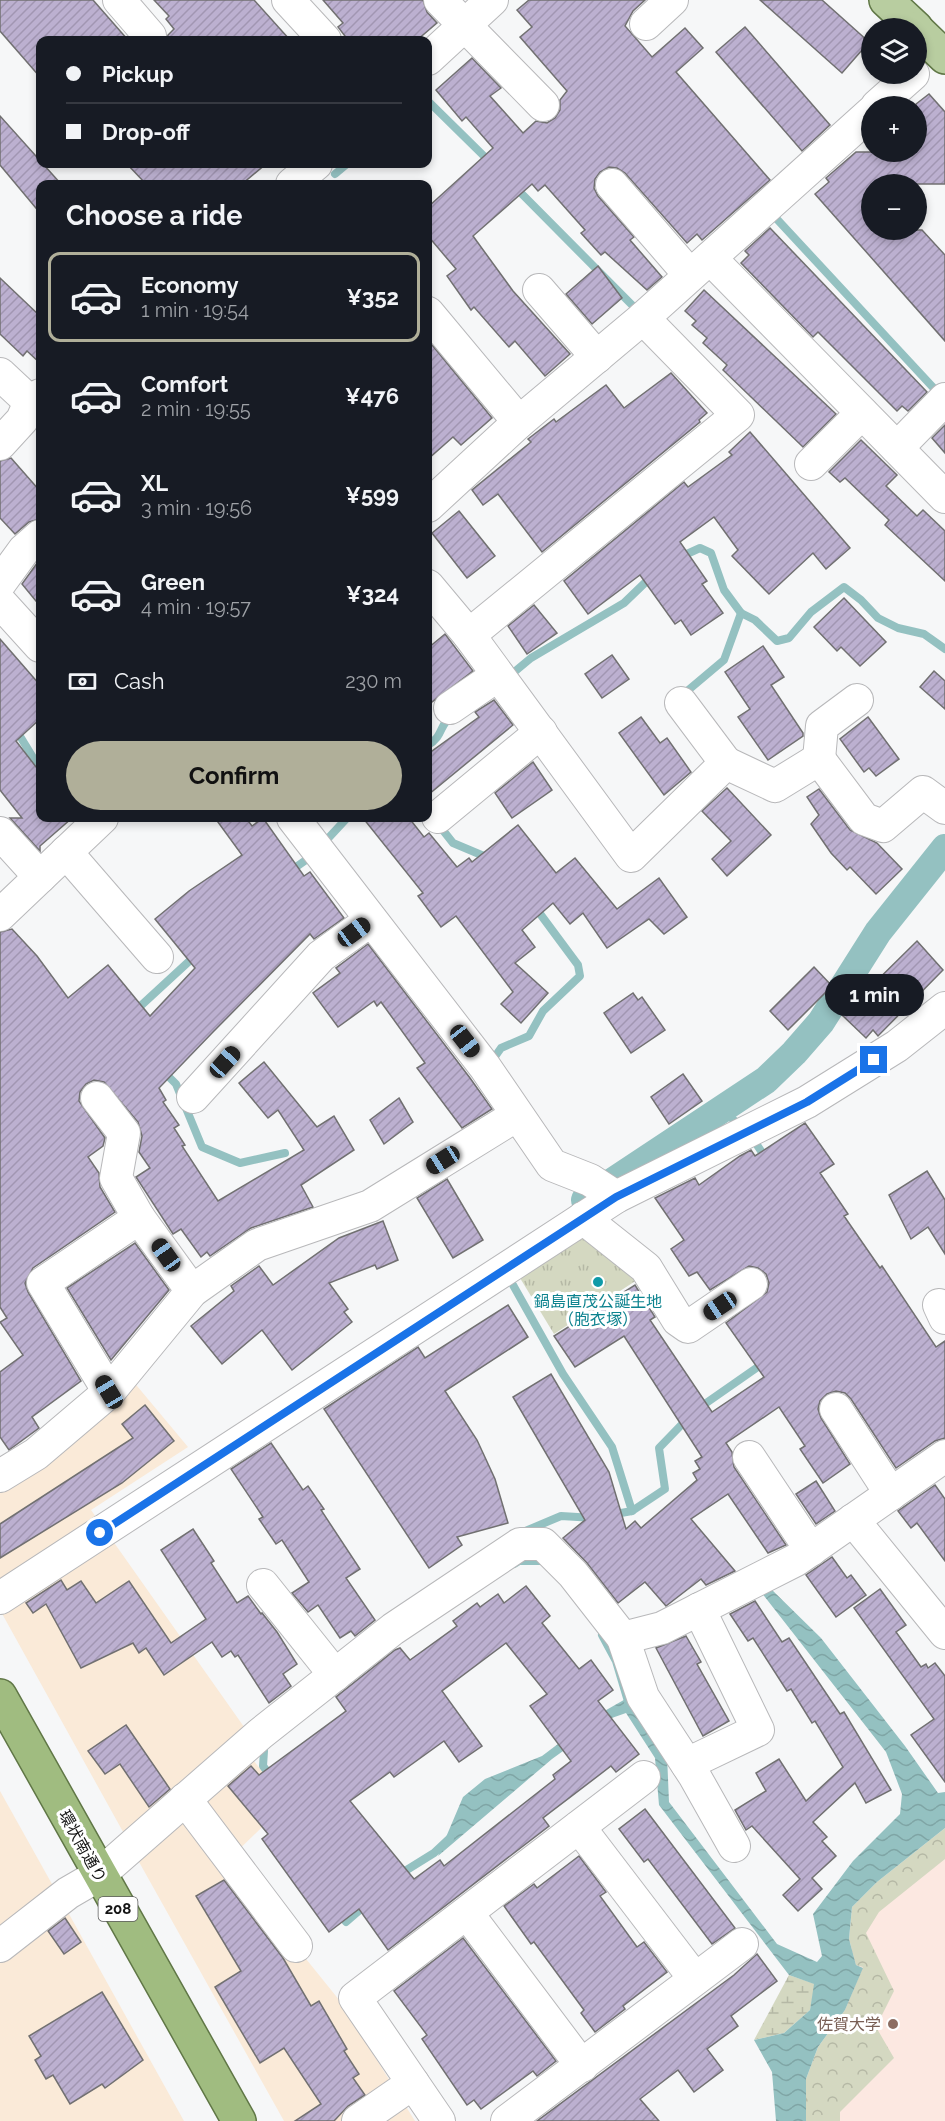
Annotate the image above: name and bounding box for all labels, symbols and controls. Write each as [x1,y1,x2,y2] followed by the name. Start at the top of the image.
[861,18,927,240] map controls
[861,18,927,84] button: layers
[102,61,174,87] text: Pickup
[861,96,927,162] button: +
[102,119,190,145] text: Drop-off
[861,174,927,240] button: −
[66,200,242,231] text: Choose a ride
[69,270,123,324] icon: car
[141,272,239,298] text: Economy
[346,284,399,310] text: ¥352
[141,298,249,322] text: 1 min · 19:54
[69,369,123,423] icon: car
[141,371,228,397] text: Comfort
[345,383,399,409] text: ¥476
[141,397,251,421] text: 2 min · 19:55
[69,468,123,522] icon: car
[141,470,168,496] text: XL
[345,482,399,508] text: ¥599
[141,496,252,520] text: 3 min · 19:56
[69,567,123,621] icon: car
[141,569,205,595] text: Green
[346,581,399,607] text: ¥324
[141,595,251,619] text: 4 min · 19:57
[66,665,99,698] icon: cash
[114,668,165,694] text: Cash
[345,669,402,693] text: 230 m
[66,741,402,810] button: Confirm
[334,914,374,950] car
[824,973,924,1015] callout: 1 min
[849,983,900,1007] text: 1 min
[447,1021,483,1061] car
[206,1043,244,1081] car
[860,1046,887,1073] route end
[423,1143,463,1177] car
[148,1235,184,1275] car
[591,1275,605,1289] marker: 鍋島直茂公誕生地 （胞衣塚）
[700,1288,740,1324] car
[534,1292,662,1329] place label: 鍋島直茂公誕生地 （胞衣塚）
[92,1372,126,1412] car
[86,1519,113,1546] route start
[55,1807,110,1886] street label: 環状南通り
[98,1897,138,1921] road number: 208
[817,2015,881,2034] place label: 佐賀大学
[886,2017,900,2031] marker: 佐賀大学

